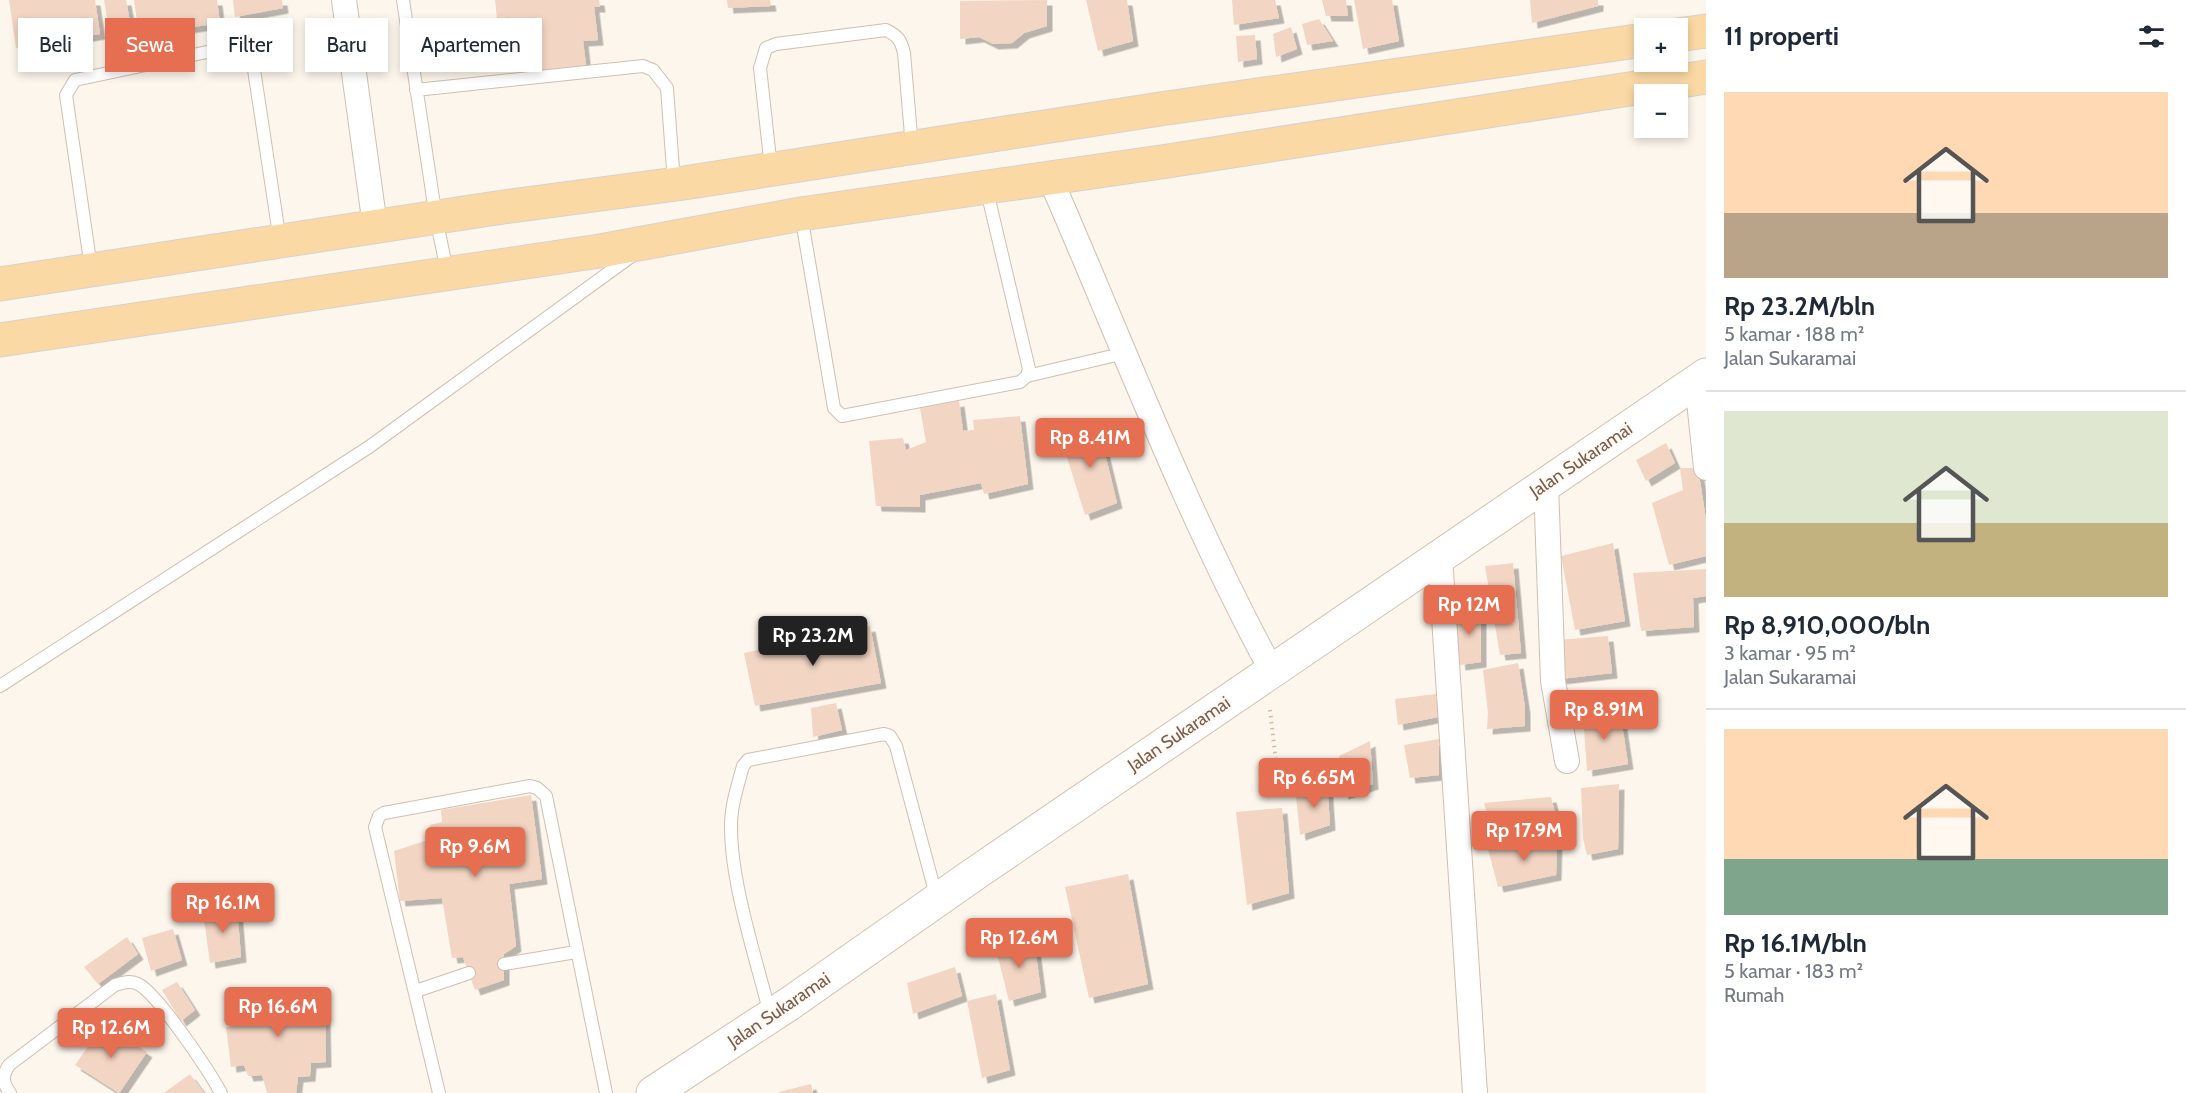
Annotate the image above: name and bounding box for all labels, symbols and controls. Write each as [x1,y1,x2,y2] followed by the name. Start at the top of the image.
[18,18,93,72] chip: Beli
[105,18,195,72] chip: Sewa
[207,18,293,72] chip: Filter
[305,18,388,72] chip: Baru
[400,18,542,72] chip: Apartemen
[1634,18,1688,138] map controls
[1634,18,1688,72] button: +
[1724,20,1839,52] text: 11 properti
[2135,20,2168,53] icon: filters
[1634,84,1688,138] button: −
[1892,131,2000,239] icon: home
[1724,290,1875,322] text: Rp 23.2M/bln
[1724,322,1864,346] text: 5 kamar · 188 m²
[1724,346,1856,370] text: Jalan Sukaramai
[1028,418,1152,469] pin: Rp 8.41M
[1525,418,1636,503] street label: Jalan Sukaramai
[1049,425,1131,449] text: Rp 8.41M
[1892,450,2000,558] icon: home
[1420,585,1518,636] pin: Rp 12M
[1438,592,1500,616] text: Rp 12M
[1724,609,1930,641] text: Rp 8,910,000/bln
[751,616,875,667] pin: Rp 23.2M
[772,623,854,647] text: Rp 23.2M
[1724,641,1856,665] text: 3 kamar · 95 m²
[1724,665,1856,689] text: Jalan Sukaramai
[1542,690,1666,741] pin: Rp 8.91M
[1123,692,1234,777] street label: Jalan Sukaramai
[1564,697,1644,721] text: Rp 8.91M
[1252,758,1376,809] pin: Rp 6.65M
[1273,765,1355,789] text: Rp 6.65M
[1892,768,2000,876] icon: home
[1462,811,1586,862] pin: Rp 17.9M
[1485,818,1563,842] text: Rp 17.9M
[420,827,530,878] pin: Rp 9.6M
[439,834,511,858] text: Rp 9.6M
[161,883,285,934] pin: Rp 16.1M
[185,890,261,914] text: Rp 16.1M
[957,918,1081,969] pin: Rp 12.6M
[980,925,1058,949] text: Rp 12.6M
[1724,927,1867,959] text: Rp 16.1M/bln
[1724,959,1863,983] text: 5 kamar · 183 m²
[723,968,834,1053] street label: Jalan Sukaramai
[1724,983,1784,1007] text: Rumah
[216,987,340,1038] pin: Rp 16.6M
[238,994,318,1018] text: Rp 16.6M
[49,1008,173,1059] pin: Rp 12.6M
[72,1015,150,1039] text: Rp 12.6M

